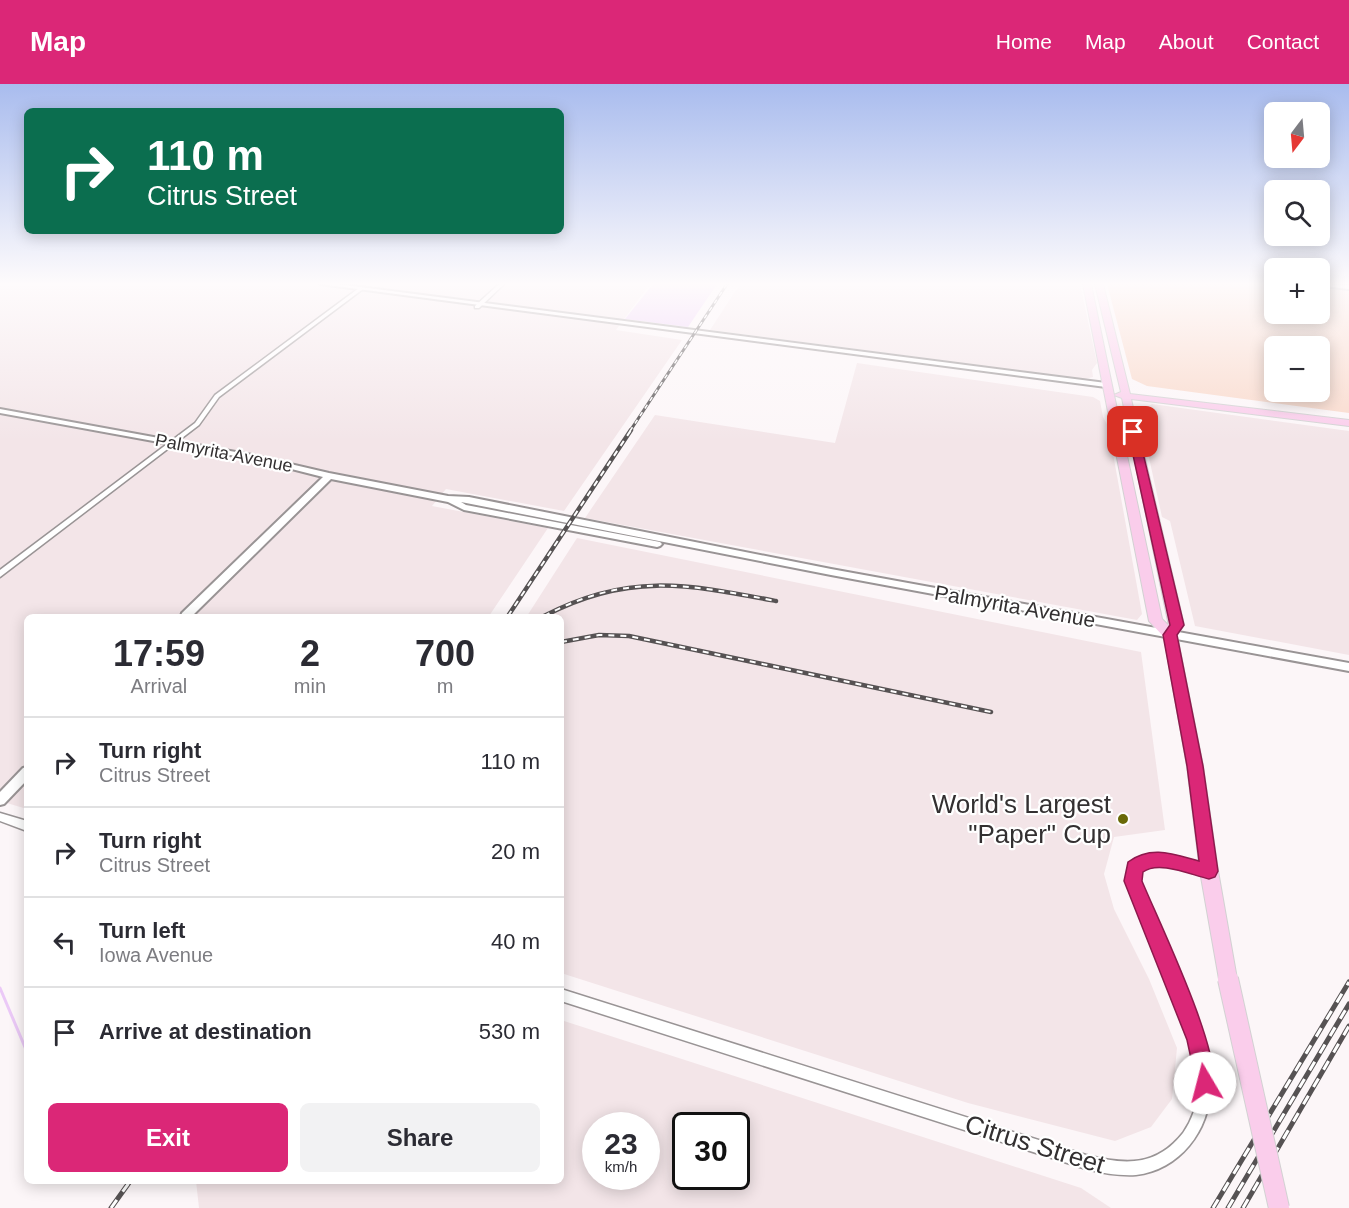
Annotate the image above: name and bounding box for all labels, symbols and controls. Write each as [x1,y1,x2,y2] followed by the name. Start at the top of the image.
[30,26,86,57] text: Map
[996,30,1052,53] text: Home
[1085,30,1126,53] text: Map
[1159,30,1214,53] text: About
[1247,30,1319,53] text: Contact
[1264,102,1330,168] north arrow
[1264,102,1330,402] map controls
[48,132,126,210] icon: right
[147,132,264,179] text: 110 m
[1264,180,1330,246] button: search
[147,181,297,211] text: Citrus Street
[1264,258,1330,324] button: +
[1264,336,1330,402] button: −
[1107,406,1158,457] pin
[1116,415,1149,448] icon: arrive
[154,430,294,476] street label: Palmyrita Avenue
[933,581,1097,631] street label: Palmyrita Avenue
[113,633,205,674] text: 17:59
[300,633,320,674] text: 2
[415,633,475,674] text: 700
[131,675,187,697] text: Arrival
[294,675,326,697] text: min
[437,675,453,697] text: m
[99,738,201,763] text: Turn right
[48,746,81,779] icon: right
[480,749,540,774] text: 110 m
[99,764,210,786] text: Citrus Street
[932,789,1112,849] place label: World's Largest "Paper" Cup
[1116,812,1130,826] marker: World's Largest "Paper" Cup
[99,828,201,853] text: Turn right
[48,836,81,869] icon: right
[491,839,540,864] text: 20 m
[99,854,210,876] text: Citrus Street
[99,918,185,943] text: Turn left
[48,926,81,959] icon: left
[491,929,540,954] text: 40 m
[99,944,213,966] text: Iowa Avenue
[48,1016,81,1049] icon: arrive
[99,1019,312,1044] text: Arrive at destination
[479,1019,540,1044] text: 530 m
[1173,1051,1237,1115] position arrow
[48,1103,288,1172] button: Exit
[300,1103,540,1172] button: Share
[962,1109,1109,1180] street label: Citrus Street
[672,1112,750,1190] speed limit sign: 30
[604,1127,638,1160] text: 23
[605,1158,637,1175] text: km/h

